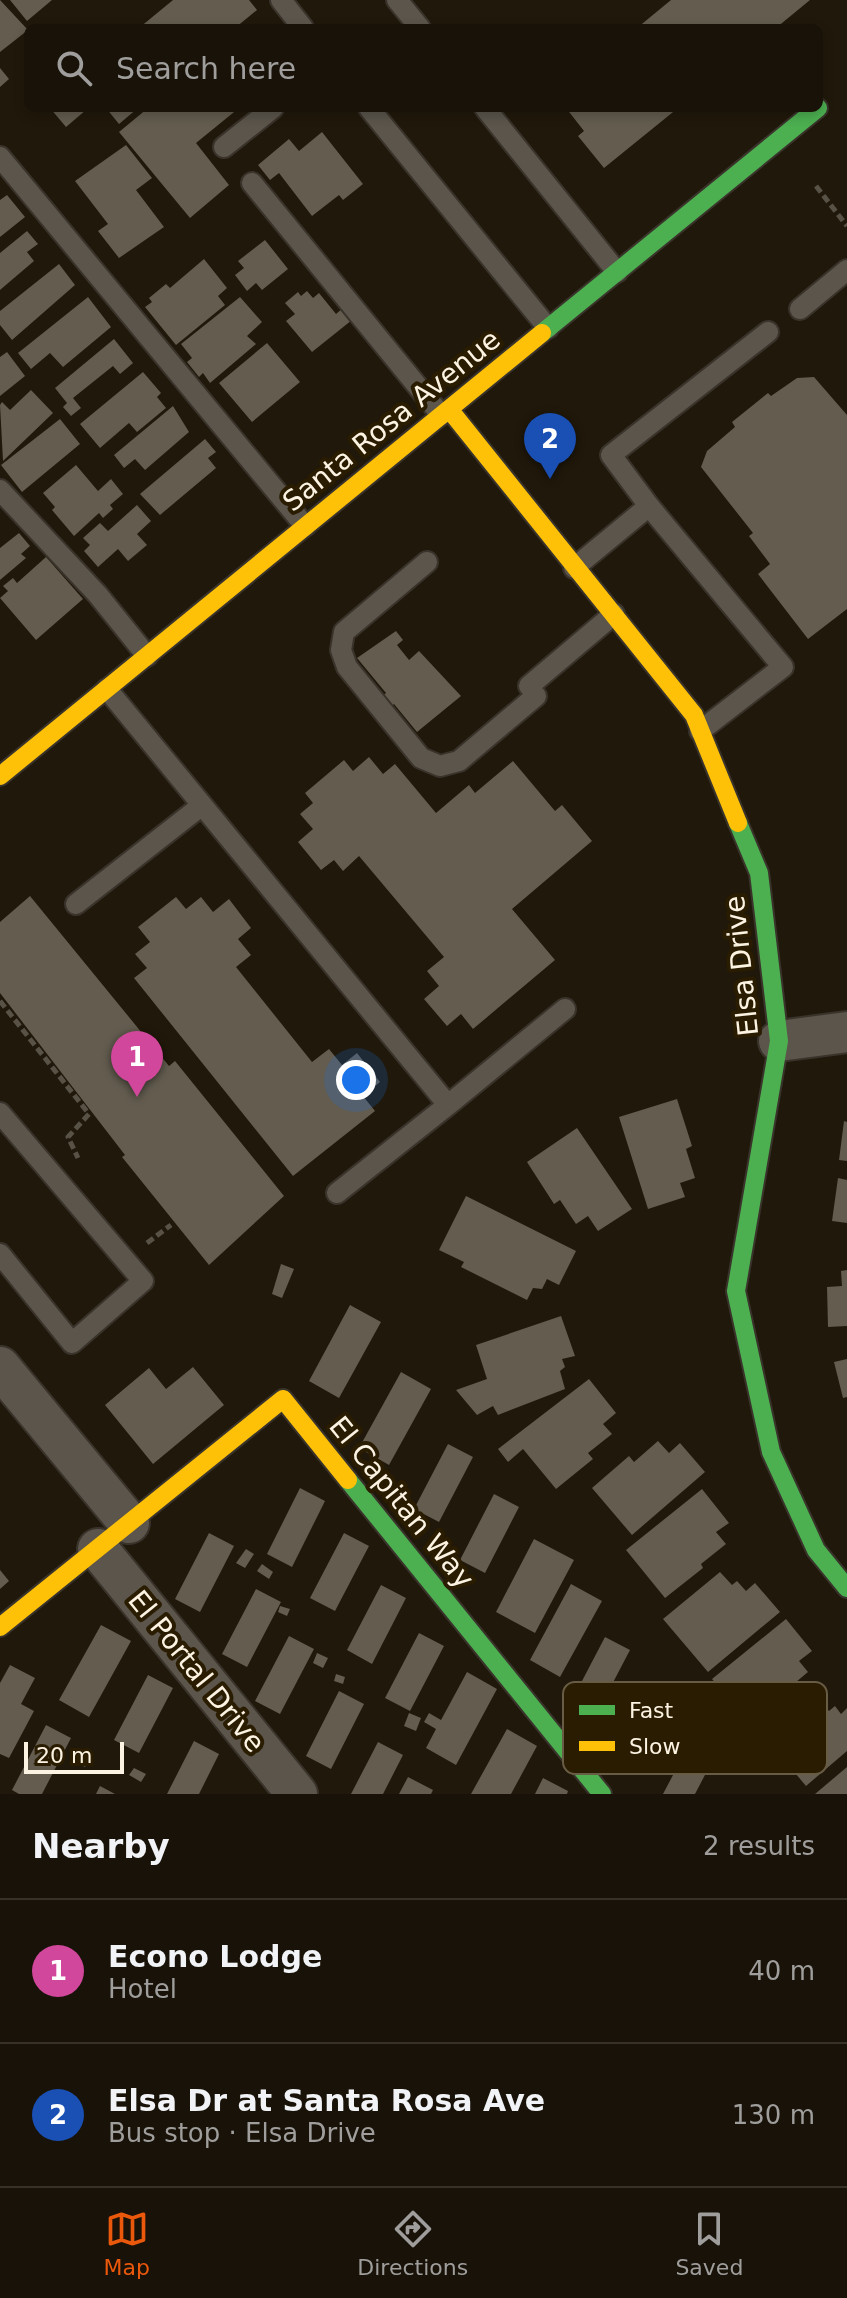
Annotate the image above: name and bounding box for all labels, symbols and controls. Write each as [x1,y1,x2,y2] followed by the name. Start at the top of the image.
[24,24,823,112] search box
[52,46,96,90] icon: search
[116,51,296,86] text: Search here
[276,323,507,518] street label: Santa Rosa Avenue
[524,413,576,479] pin: 2
[718,894,765,1038] street label: Elsa Drive
[111,1031,163,1097] pin: 1
[336,1060,376,1100] your location
[322,1410,481,1595] street label: El Capitan Way
[121,1584,272,1759] street label: El Portal Drive
[563,1682,827,1774] legend
[629,1698,674,1723] text: Fast
[629,1734,681,1759] text: Slow
[24,1738,124,1774] scale bar
[36,1743,92,1768] text: 20 m
[32,1826,170,1866] text: Nearby
[703,1831,815,1861] text: 2 results
[108,1939,322,1974] text: Econo Lodge
[49,1956,67,1986] text: 1
[748,1956,815,1986] text: 40 m
[108,1974,177,2004] text: Hotel
[108,2083,545,2118] text: Elsa Dr at Santa Rosa Ave
[49,2100,67,2130] text: 2
[732,2100,815,2130] text: 130 m
[108,2118,376,2148] text: Bus stop · Elsa Drive
[104,2207,150,2280] tab: Map
[357,2207,468,2280] tab: Directions
[675,2207,743,2280] tab: Saved

